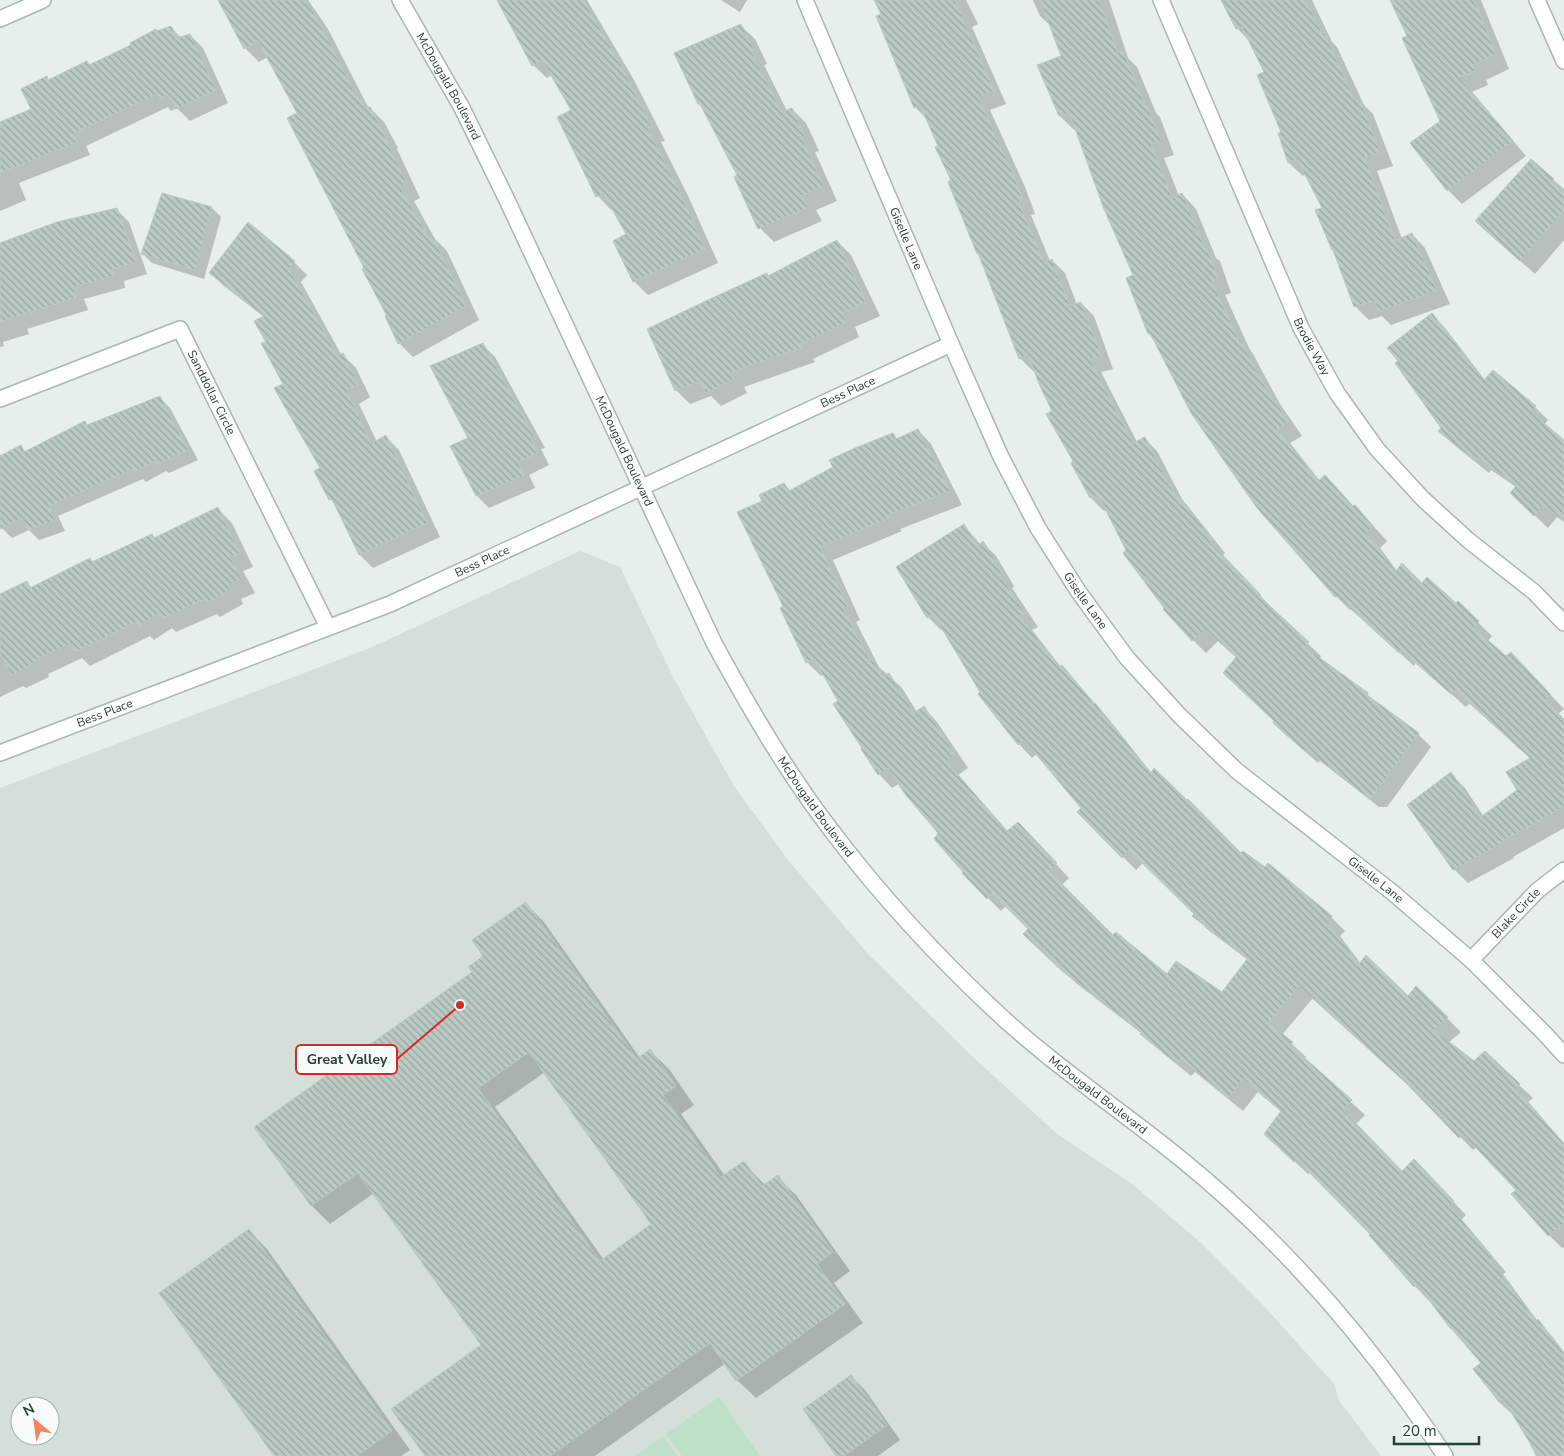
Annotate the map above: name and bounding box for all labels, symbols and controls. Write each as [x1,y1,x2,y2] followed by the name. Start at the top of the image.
[412,30,484,143] street label: McDougald Boulevard
[886,205,927,272] street label: Giselle Lane
[1290,315,1334,379] street label: Brodie Way
[184,347,239,438] street label: Sanddollar Circle
[818,372,878,411] street label: Bess Place
[592,393,657,509] street label: McDougald Boulevard
[452,542,512,581] street label: Bess Place
[1060,569,1111,632] street label: Giselle Lane
[74,695,135,731] street label: Bess Place
[774,754,857,860] street label: McDougald Boulevard
[1345,853,1407,906] street label: Giselle Lane
[1488,884,1544,942] street label: Blake Circle
[296,1045,397,1074] callout: Great Valley
[307,1050,388,1069] text: Great Valley
[1045,1052,1151,1138] street label: McDougald Boulevard
[10,1396,60,1446] north arrow
[20,1399,38,1421] text: N
[1394,1414,1479,1446] scale bar
[1402,1421,1437,1441] text: 20 m

